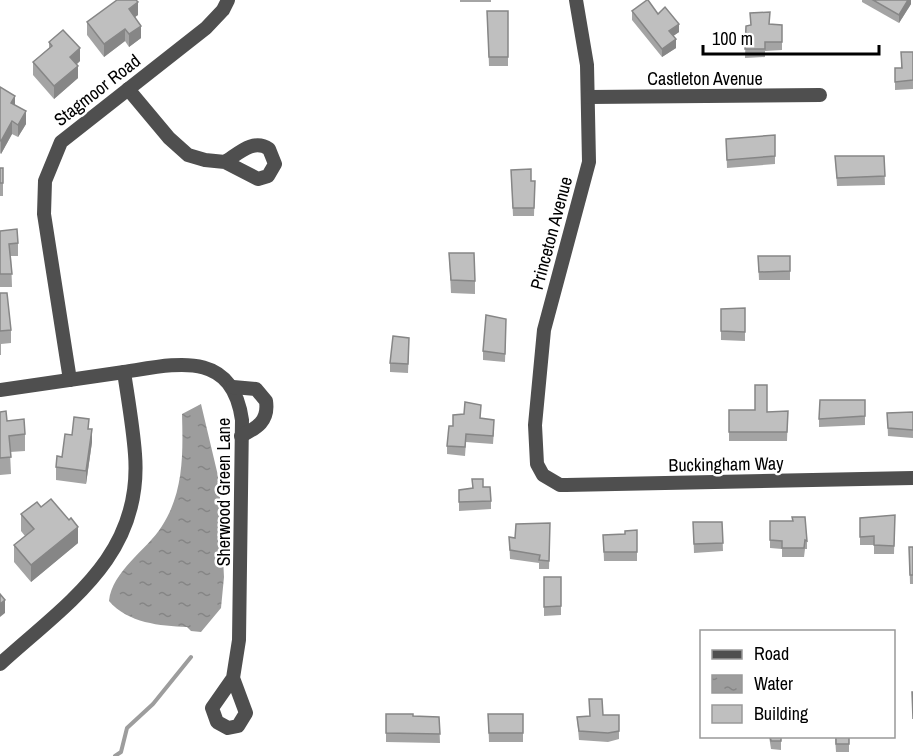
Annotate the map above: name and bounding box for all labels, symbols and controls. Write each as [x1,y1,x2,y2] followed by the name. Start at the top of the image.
[703,18,878,56] scale bar
[712,26,753,51] text: 100 m
[49,48,145,132] street label: Stagmoor Road
[647,66,763,91] street label: Castleton Avenue
[524,174,578,292] street label: Princeton Avenue
[211,418,236,566] street label: Sherwood Green Lane
[668,450,784,478] street label: Buckingham Way
[700,630,895,738] legend
[754,641,789,666] text: Road
[754,671,793,696] text: Water
[754,701,809,726] text: Building

